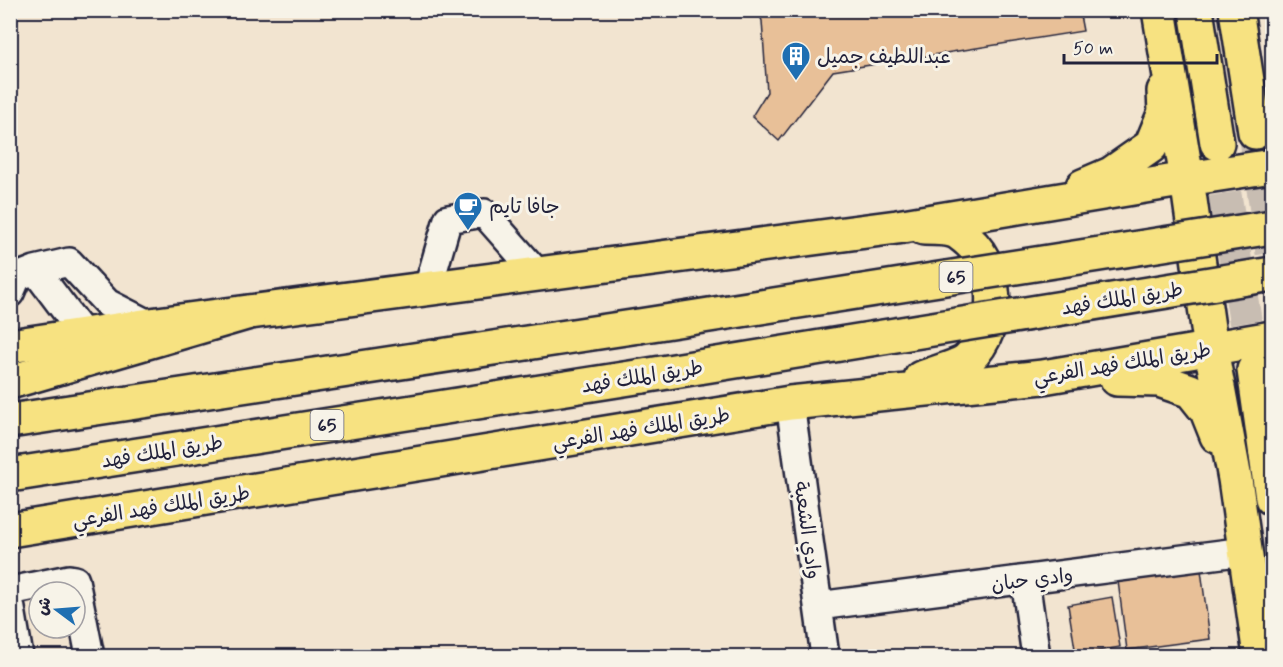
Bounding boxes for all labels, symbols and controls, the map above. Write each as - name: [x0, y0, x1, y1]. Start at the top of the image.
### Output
- scale bar: [1064, 27, 1217, 65]
- text: 50 m: [1073, 37, 1113, 61]
- building icon: عبداللطيف جميل: [780, 40, 812, 82]
- place label: عبداللطيف جميل: [817, 44, 951, 71]
- cafe icon: جافا تايم: [452, 190, 484, 232]
- place label: جافا تايم: [489, 194, 560, 221]
- road number: 65: [940, 262, 972, 292]
- street label: طريق الملك فهد: [1059, 277, 1185, 322]
- street label: طريق الملك فهد الفرعي: [1031, 337, 1214, 395]
- street label: طريق الملك فهد: [579, 355, 705, 400]
- street label: طريق الملك فهد الفرعي: [550, 402, 733, 460]
- road number: 65: [310, 410, 344, 440]
- street label: طريق الملك فهد: [99, 430, 225, 475]
- street label: طريق الملك فهد الفرعي: [70, 480, 253, 538]
- street label: وادي الشعبة: [786, 480, 827, 581]
- street label: وادي حبان: [990, 562, 1075, 599]
- north arrow: [27, 580, 87, 640]
- text: ش: [32, 595, 57, 618]

